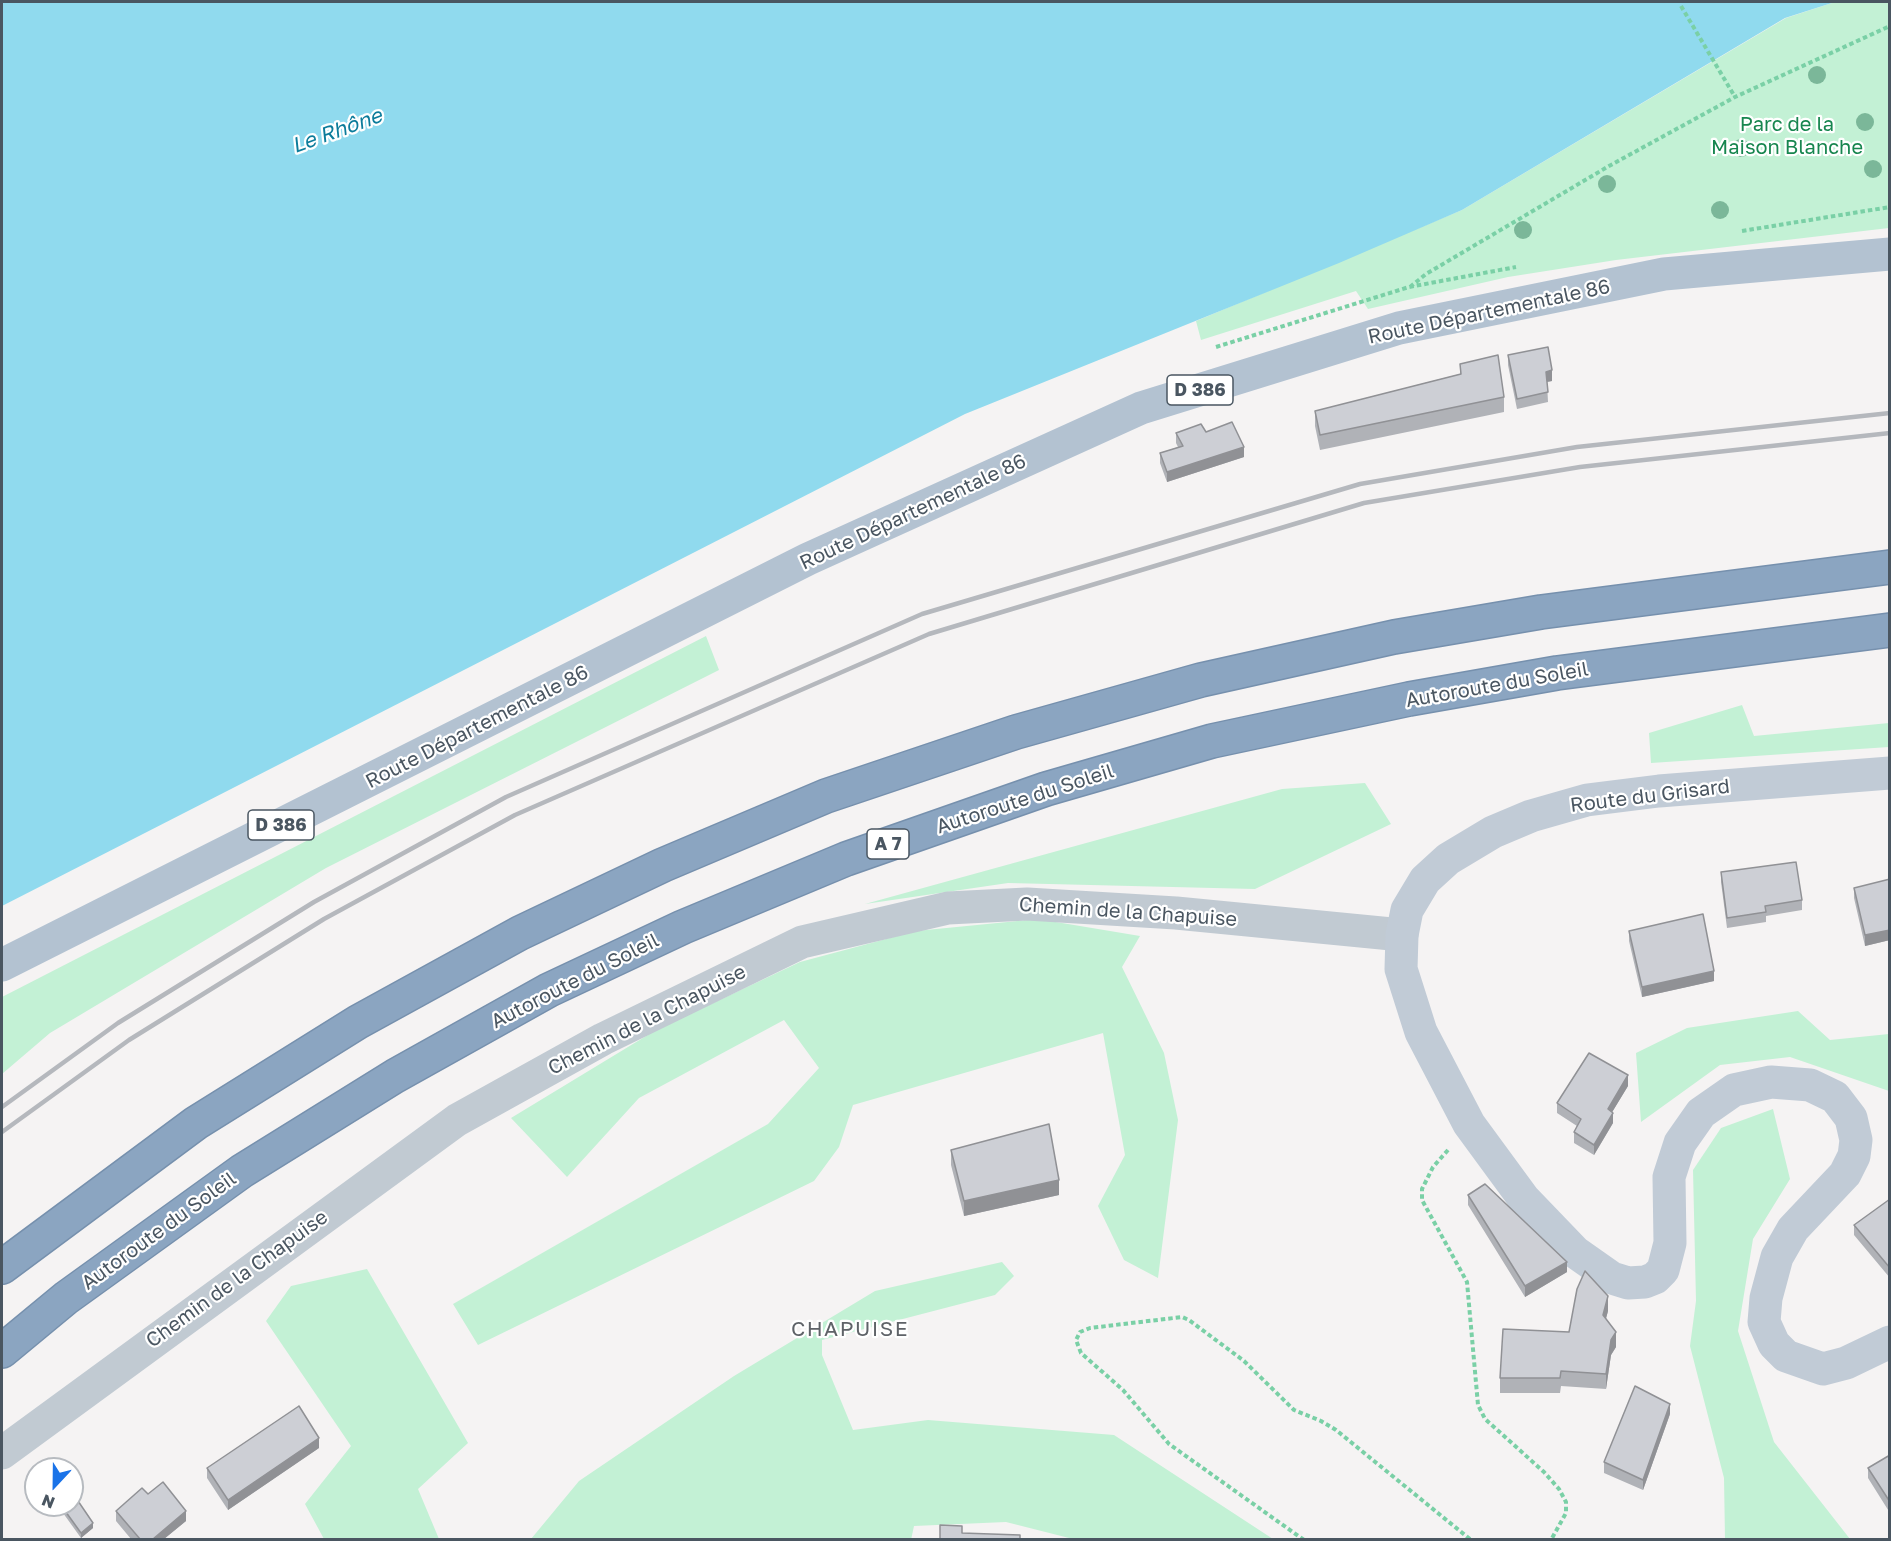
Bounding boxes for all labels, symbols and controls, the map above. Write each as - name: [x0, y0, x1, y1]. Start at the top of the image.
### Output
- water label: Le Rhône: [288, 103, 386, 159]
- park label: Parc de la Maison Blanche: [1711, 113, 1863, 160]
- street label: Route Départementale 86: [1366, 275, 1612, 349]
- road number: D 386: [1167, 375, 1233, 405]
- street label: Route Départementale 86: [796, 449, 1030, 575]
- street label: Autoroute du Soleil: [1404, 657, 1590, 713]
- street label: Route Départementale 86: [362, 660, 592, 794]
- street label: Autoroute du Soleil: [933, 759, 1117, 839]
- street label: Route du Grisard: [1569, 774, 1731, 818]
- road number: D 386: [248, 810, 314, 840]
- road number: A 7: [867, 829, 909, 859]
- street label: Chemin de la Chapuise: [1018, 892, 1238, 932]
- street label: Autoroute du Soleil: [487, 928, 663, 1034]
- street label: Chemin de la Chapuise: [544, 960, 750, 1080]
- street label: Autoroute du Soleil: [77, 1167, 241, 1295]
- street label: Chemin de la Chapuise: [142, 1205, 332, 1353]
- district label: CHAPUISE: [791, 1316, 909, 1342]
- north arrow: [24, 1457, 84, 1517]
- text: N: [39, 1490, 57, 1513]

